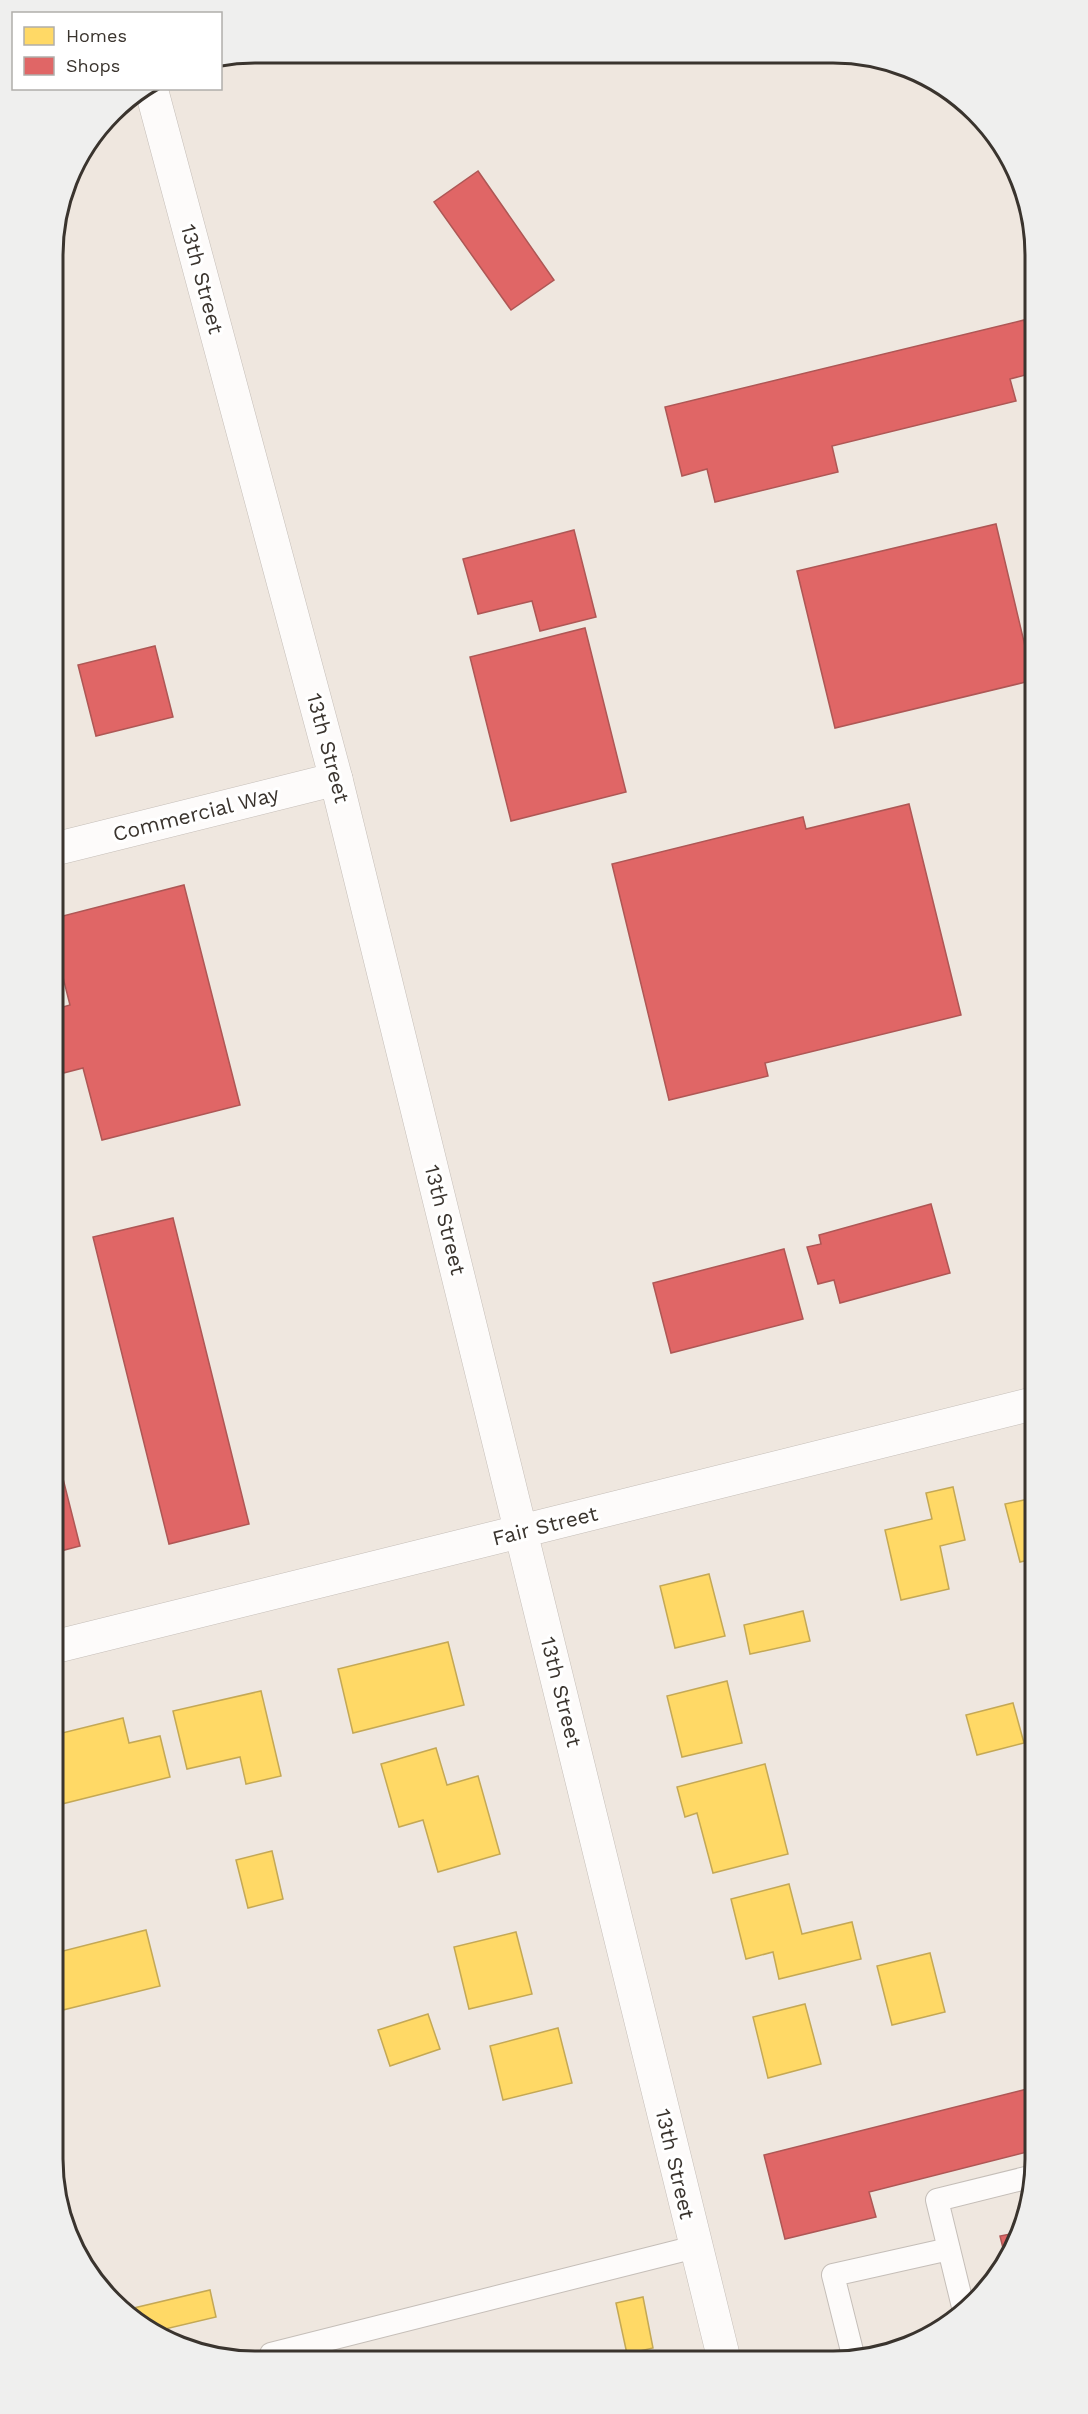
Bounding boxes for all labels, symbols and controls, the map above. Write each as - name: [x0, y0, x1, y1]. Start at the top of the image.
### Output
- legend: [12, 12, 222, 90]
- text: Homes: [66, 25, 127, 46]
- text: Shops: [66, 55, 120, 76]
- street label: 13th Street: [176, 221, 229, 337]
- street label: 13th Street: [302, 690, 355, 806]
- street label: Commercial Way: [110, 781, 282, 846]
- street label: 13th Street: [420, 1162, 471, 1278]
- street label: Fair Street: [490, 1500, 600, 1551]
- street label: 13th Street: [536, 1634, 587, 1750]
- street label: 13th Street: [651, 2106, 700, 2222]

